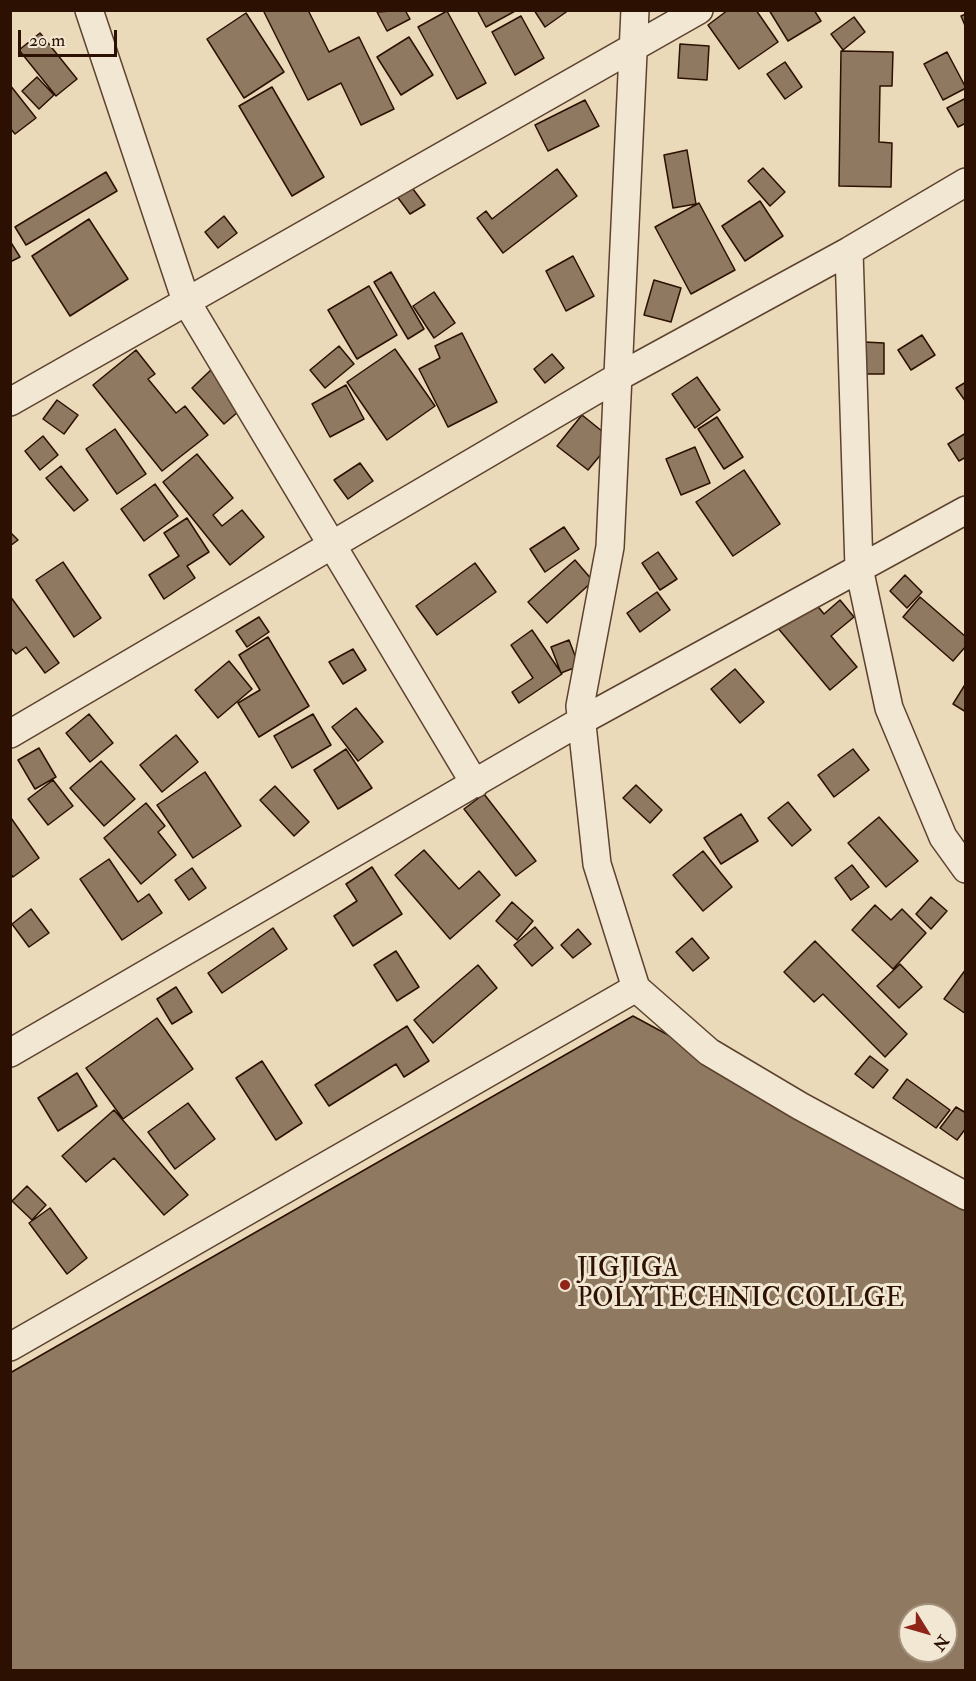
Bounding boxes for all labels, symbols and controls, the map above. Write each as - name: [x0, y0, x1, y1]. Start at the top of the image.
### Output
- scale bar: [21, 18, 120, 56]
- text: 20 m: [29, 29, 65, 52]
- place label: JIGJIGA POLYTECHNIC COLLGE: [577, 1254, 904, 1316]
- marker: JIGJIGA POLYTECHNIC COLLGE: [558, 1278, 572, 1292]
- north arrow: [898, 1603, 958, 1663]
- text: N: [928, 1631, 953, 1654]

